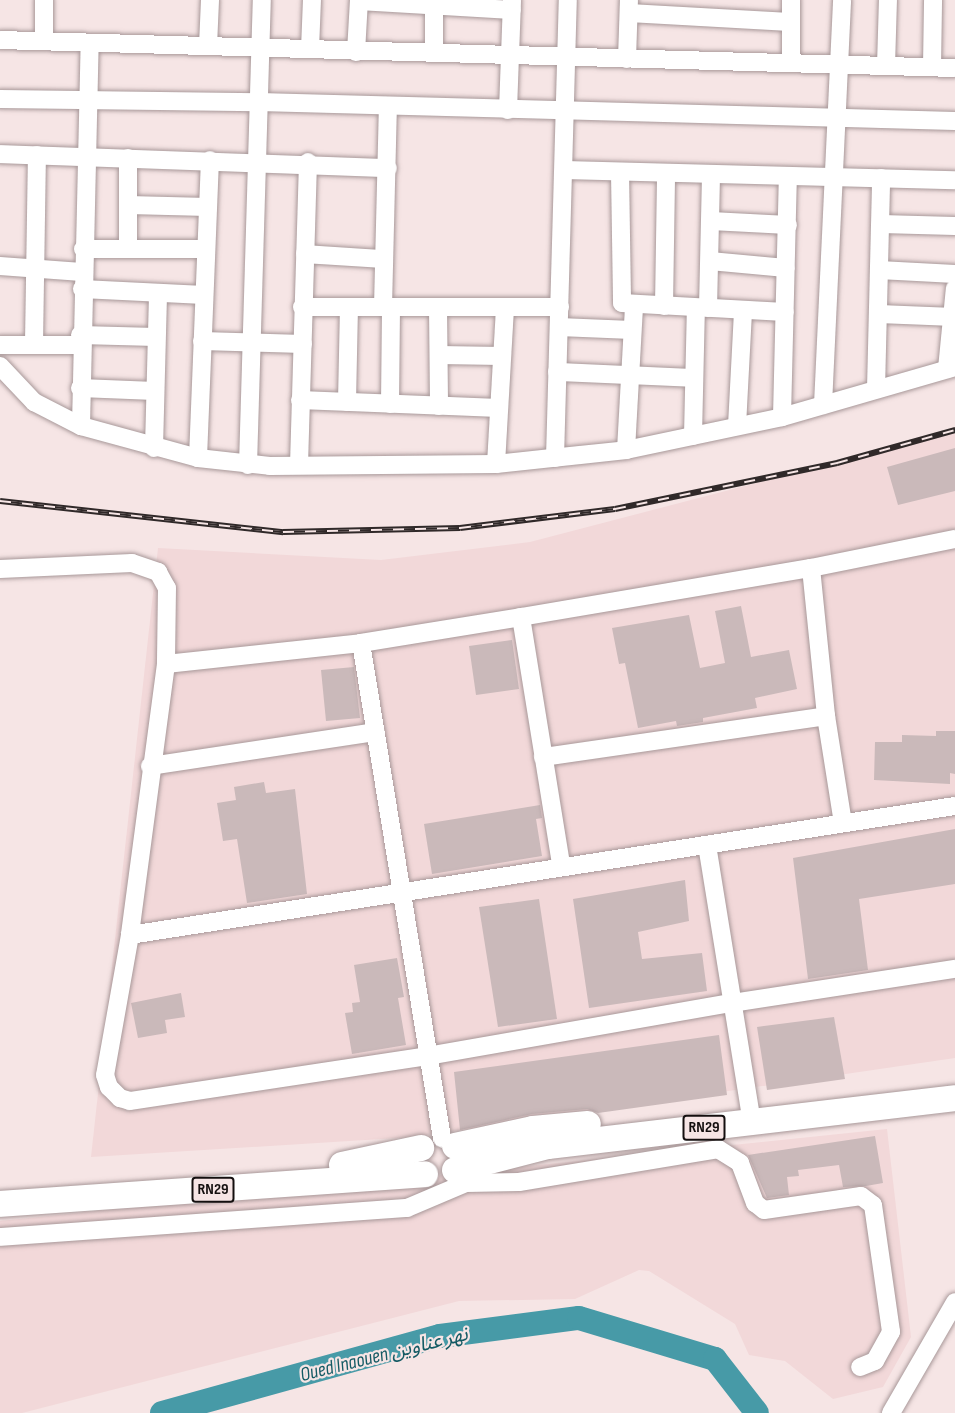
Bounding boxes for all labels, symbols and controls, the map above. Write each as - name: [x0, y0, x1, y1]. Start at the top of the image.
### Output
- road number: RN29: [682, 1115, 726, 1141]
- road number: RN29: [190, 1177, 236, 1203]
- water label: Oued Inaouen نهر عناوين: [298, 1323, 470, 1387]

